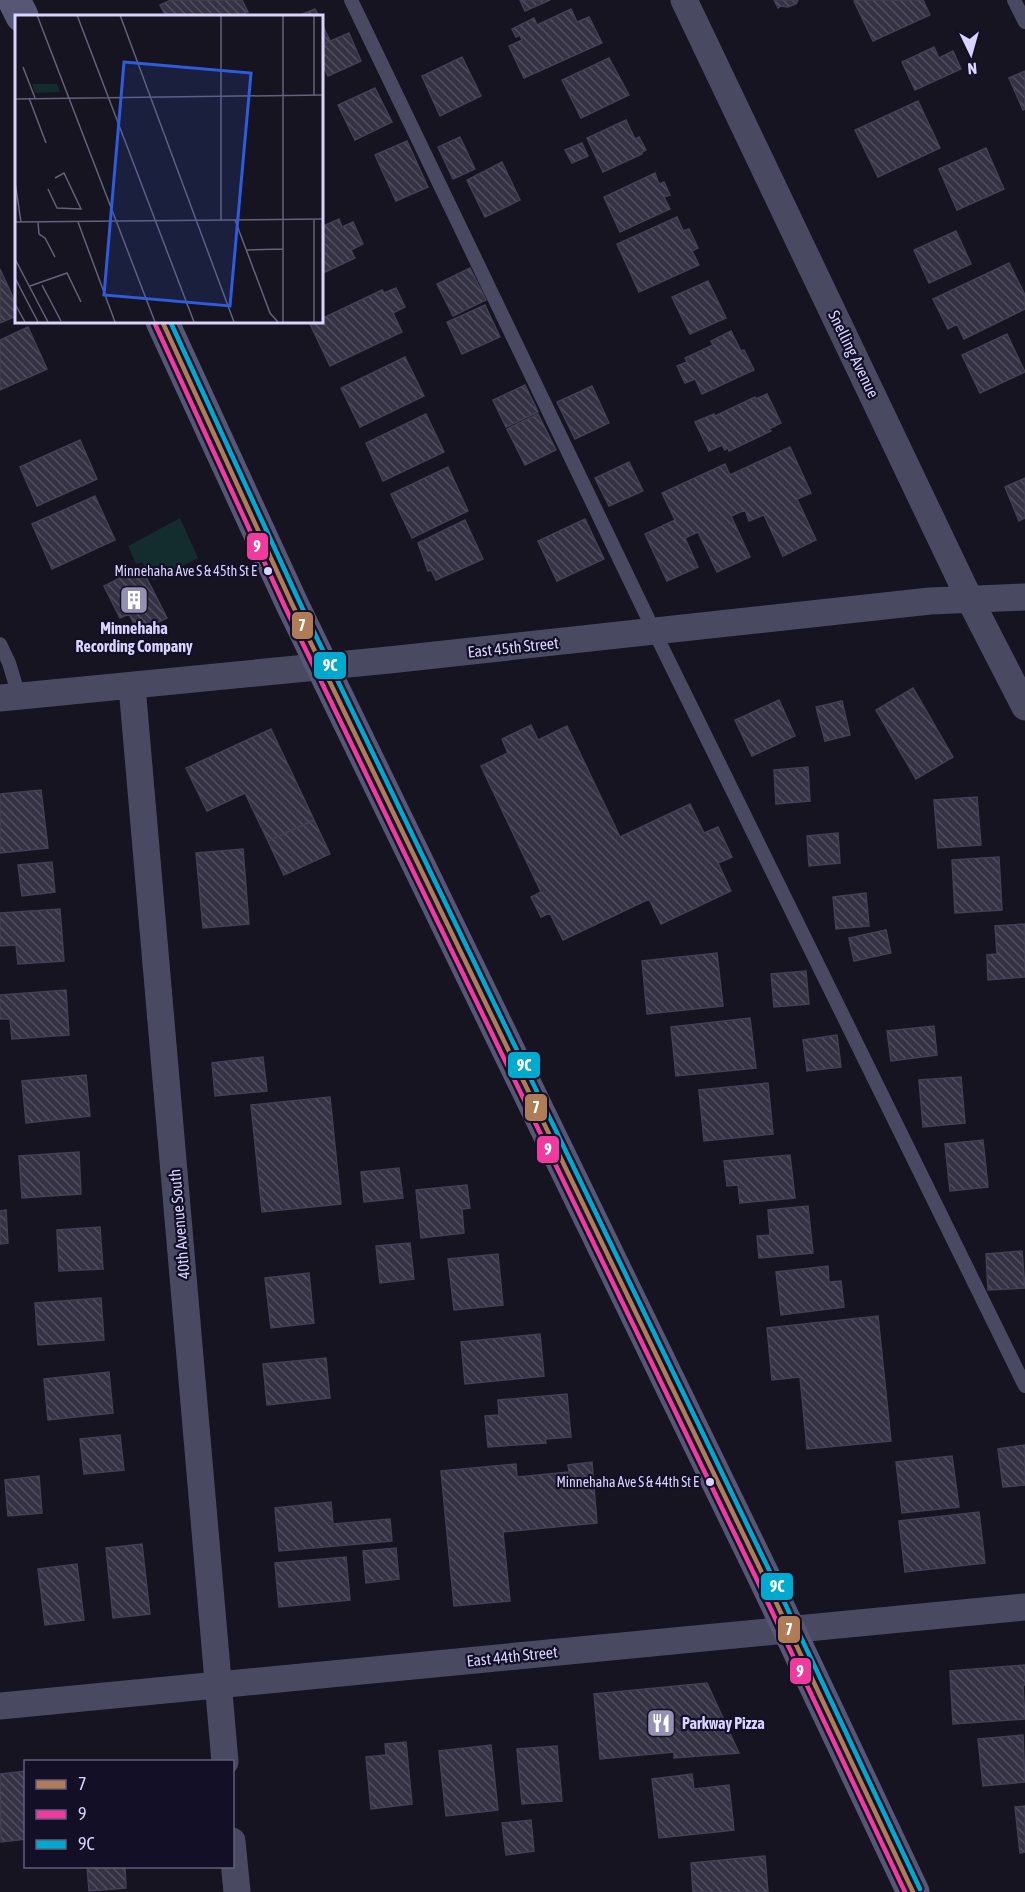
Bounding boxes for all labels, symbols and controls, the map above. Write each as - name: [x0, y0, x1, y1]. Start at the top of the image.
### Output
- inset map: [15, 15, 322, 322]
- north arrow: [941, 24, 1001, 84]
- text: N: [967, 60, 978, 78]
- street label: Snelling Avenue: [824, 307, 883, 401]
- line badge: 9: [246, 532, 269, 561]
- text: 9: [253, 537, 261, 555]
- place label: Minnehaha Ave S & 45th St E: [114, 563, 257, 579]
- marker: Minnehaha Ave S & 45th St E: [262, 565, 274, 577]
- building icon: Minnehaha Recording Company: [118, 584, 150, 616]
- line badge: 7: [291, 611, 314, 640]
- text: 7: [298, 616, 306, 634]
- place label: Minnehaha Recording Company: [75, 619, 193, 655]
- street label: East 45th Street: [467, 633, 560, 661]
- line badge: 9C: [313, 651, 347, 680]
- text: 9C: [323, 656, 338, 674]
- line badge: 9C: [507, 1051, 541, 1079]
- text: 9C: [517, 1056, 532, 1074]
- line badge: 7: [524, 1093, 548, 1122]
- text: 7: [532, 1098, 540, 1116]
- line badge: 9: [536, 1135, 560, 1164]
- text: 9: [544, 1140, 552, 1158]
- street label: 40th Avenue South: [165, 1168, 193, 1280]
- place label: Minnehaha Ave S & 44th St E: [556, 1474, 699, 1490]
- marker: Minnehaha Ave S & 44th St E: [704, 1476, 716, 1488]
- line badge: 9C: [760, 1572, 794, 1601]
- text: 9C: [770, 1577, 785, 1595]
- line badge: 7: [777, 1615, 801, 1644]
- text: 7: [785, 1620, 793, 1638]
- street label: East 44th Street: [466, 1642, 559, 1670]
- line badge: 9: [789, 1657, 812, 1685]
- text: 9: [796, 1662, 804, 1680]
- restaurant icon: Parkway Pizza: [645, 1707, 677, 1739]
- place label: Parkway Pizza: [682, 1714, 765, 1732]
- legend: [24, 1760, 234, 1868]
- text: 7: [78, 1773, 86, 1794]
- text: 9: [78, 1803, 86, 1824]
- text: 9C: [78, 1833, 95, 1854]

